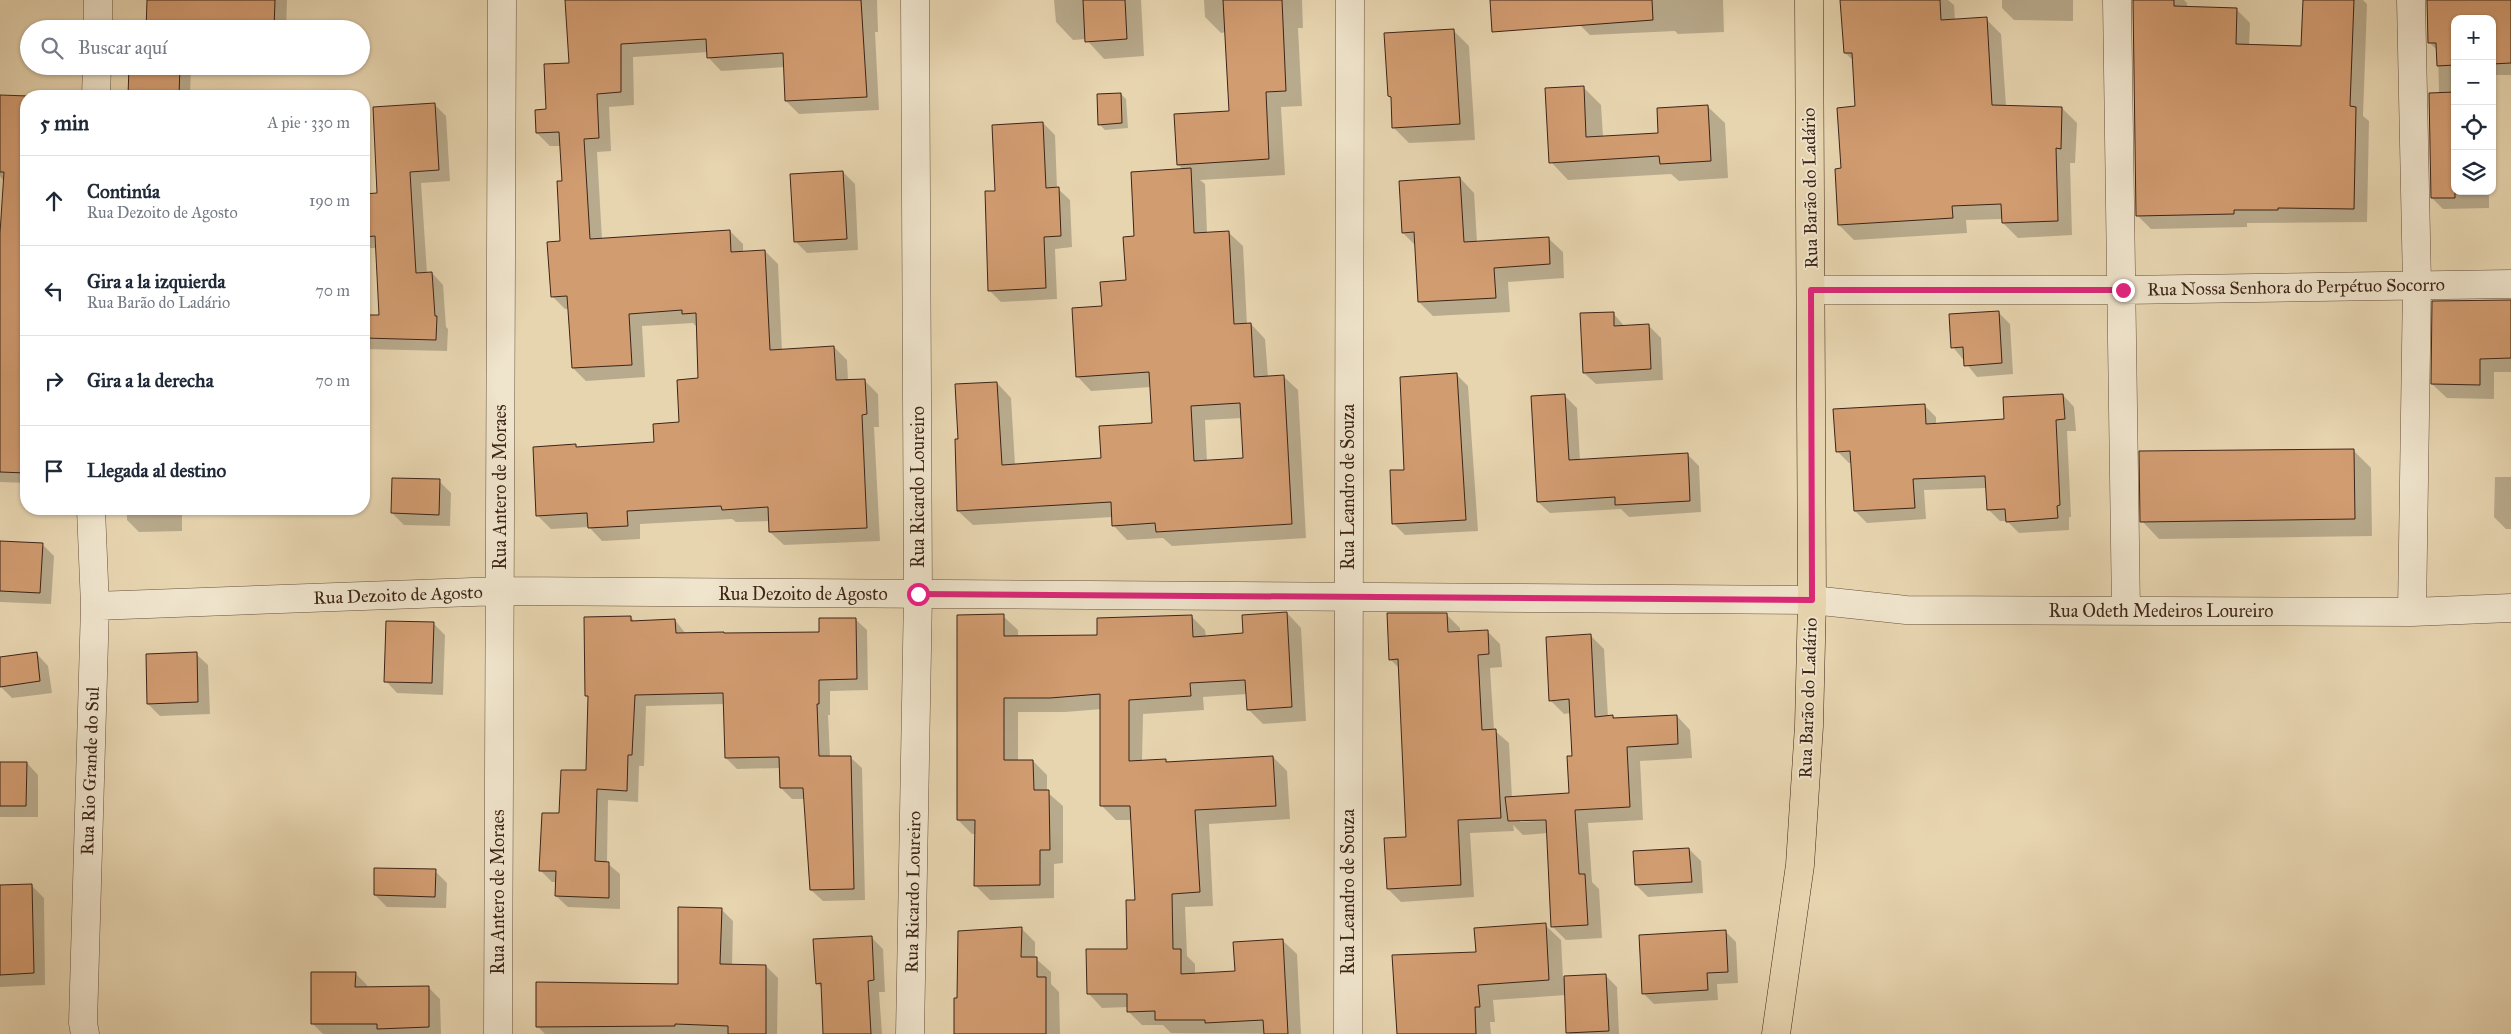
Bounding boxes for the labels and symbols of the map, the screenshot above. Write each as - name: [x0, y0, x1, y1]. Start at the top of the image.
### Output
- street label: Rua Barão do Ladário: [1798, 107, 1822, 269]
- street label: Rua Nossa Senhora do Perpétuo Socorro: [2147, 273, 2445, 301]
- route end: [2112, 279, 2135, 302]
- street label: Rua Antero de Moraes: [489, 404, 511, 570]
- street label: Rua Leandro de Souza: [1337, 404, 1359, 570]
- street label: Rua Ricardo Loureiro: [907, 406, 929, 568]
- street label: Rua Dezoito de Agosto: [313, 581, 483, 610]
- street label: Rua Dezoito de Agosto: [718, 583, 888, 606]
- route start: [907, 583, 930, 606]
- street label: Rua Odeth Medeiros Loureiro: [2049, 600, 2273, 622]
- street label: Rua Barão do Ladário: [1794, 617, 1822, 779]
- street label: Rua Rio Grande do Sul: [76, 686, 104, 856]
- street label: Rua Antero de Moraes: [487, 809, 509, 975]
- street label: Rua Leandro de Souza: [1337, 809, 1359, 975]
- street label: Rua Ricardo Loureiro: [901, 811, 925, 973]

